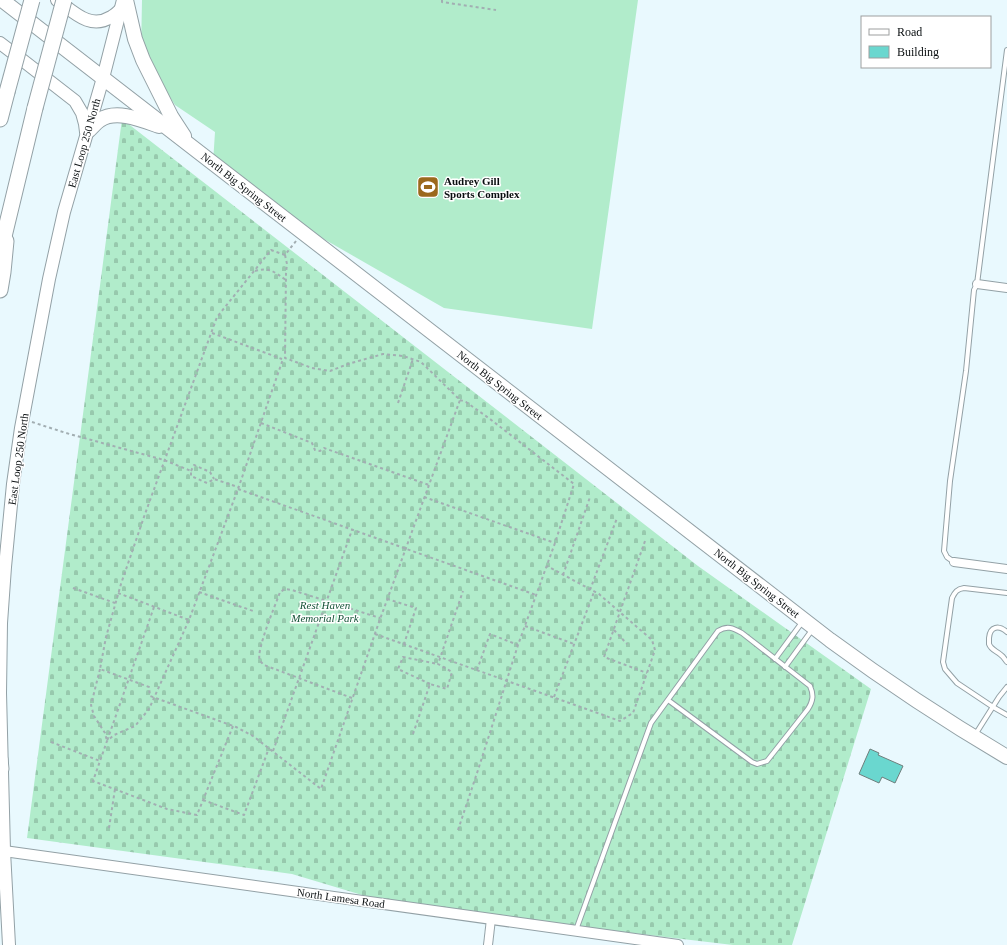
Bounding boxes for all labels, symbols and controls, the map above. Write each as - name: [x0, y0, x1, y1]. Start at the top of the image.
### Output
- legend: [861, 16, 991, 68]
- text: Road: [897, 25, 922, 39]
- text: Building: [897, 45, 939, 59]
- street label: East Loop 250 North: [65, 96, 103, 189]
- street label: North Big Spring Street: [199, 150, 289, 224]
- sports icon: Audrey Gill Sports Complex: [415, 174, 441, 200]
- place label: Audrey Gill Sports Complex: [444, 175, 520, 200]
- street label: North Big Spring Street: [455, 348, 545, 422]
- street label: East Loop 250 North: [6, 412, 30, 506]
- street label: North Big Spring Street: [712, 546, 802, 620]
- park label: Rest Haven Memorial Park: [290, 599, 360, 624]
- street label: North Lamesa Road: [296, 886, 386, 910]

